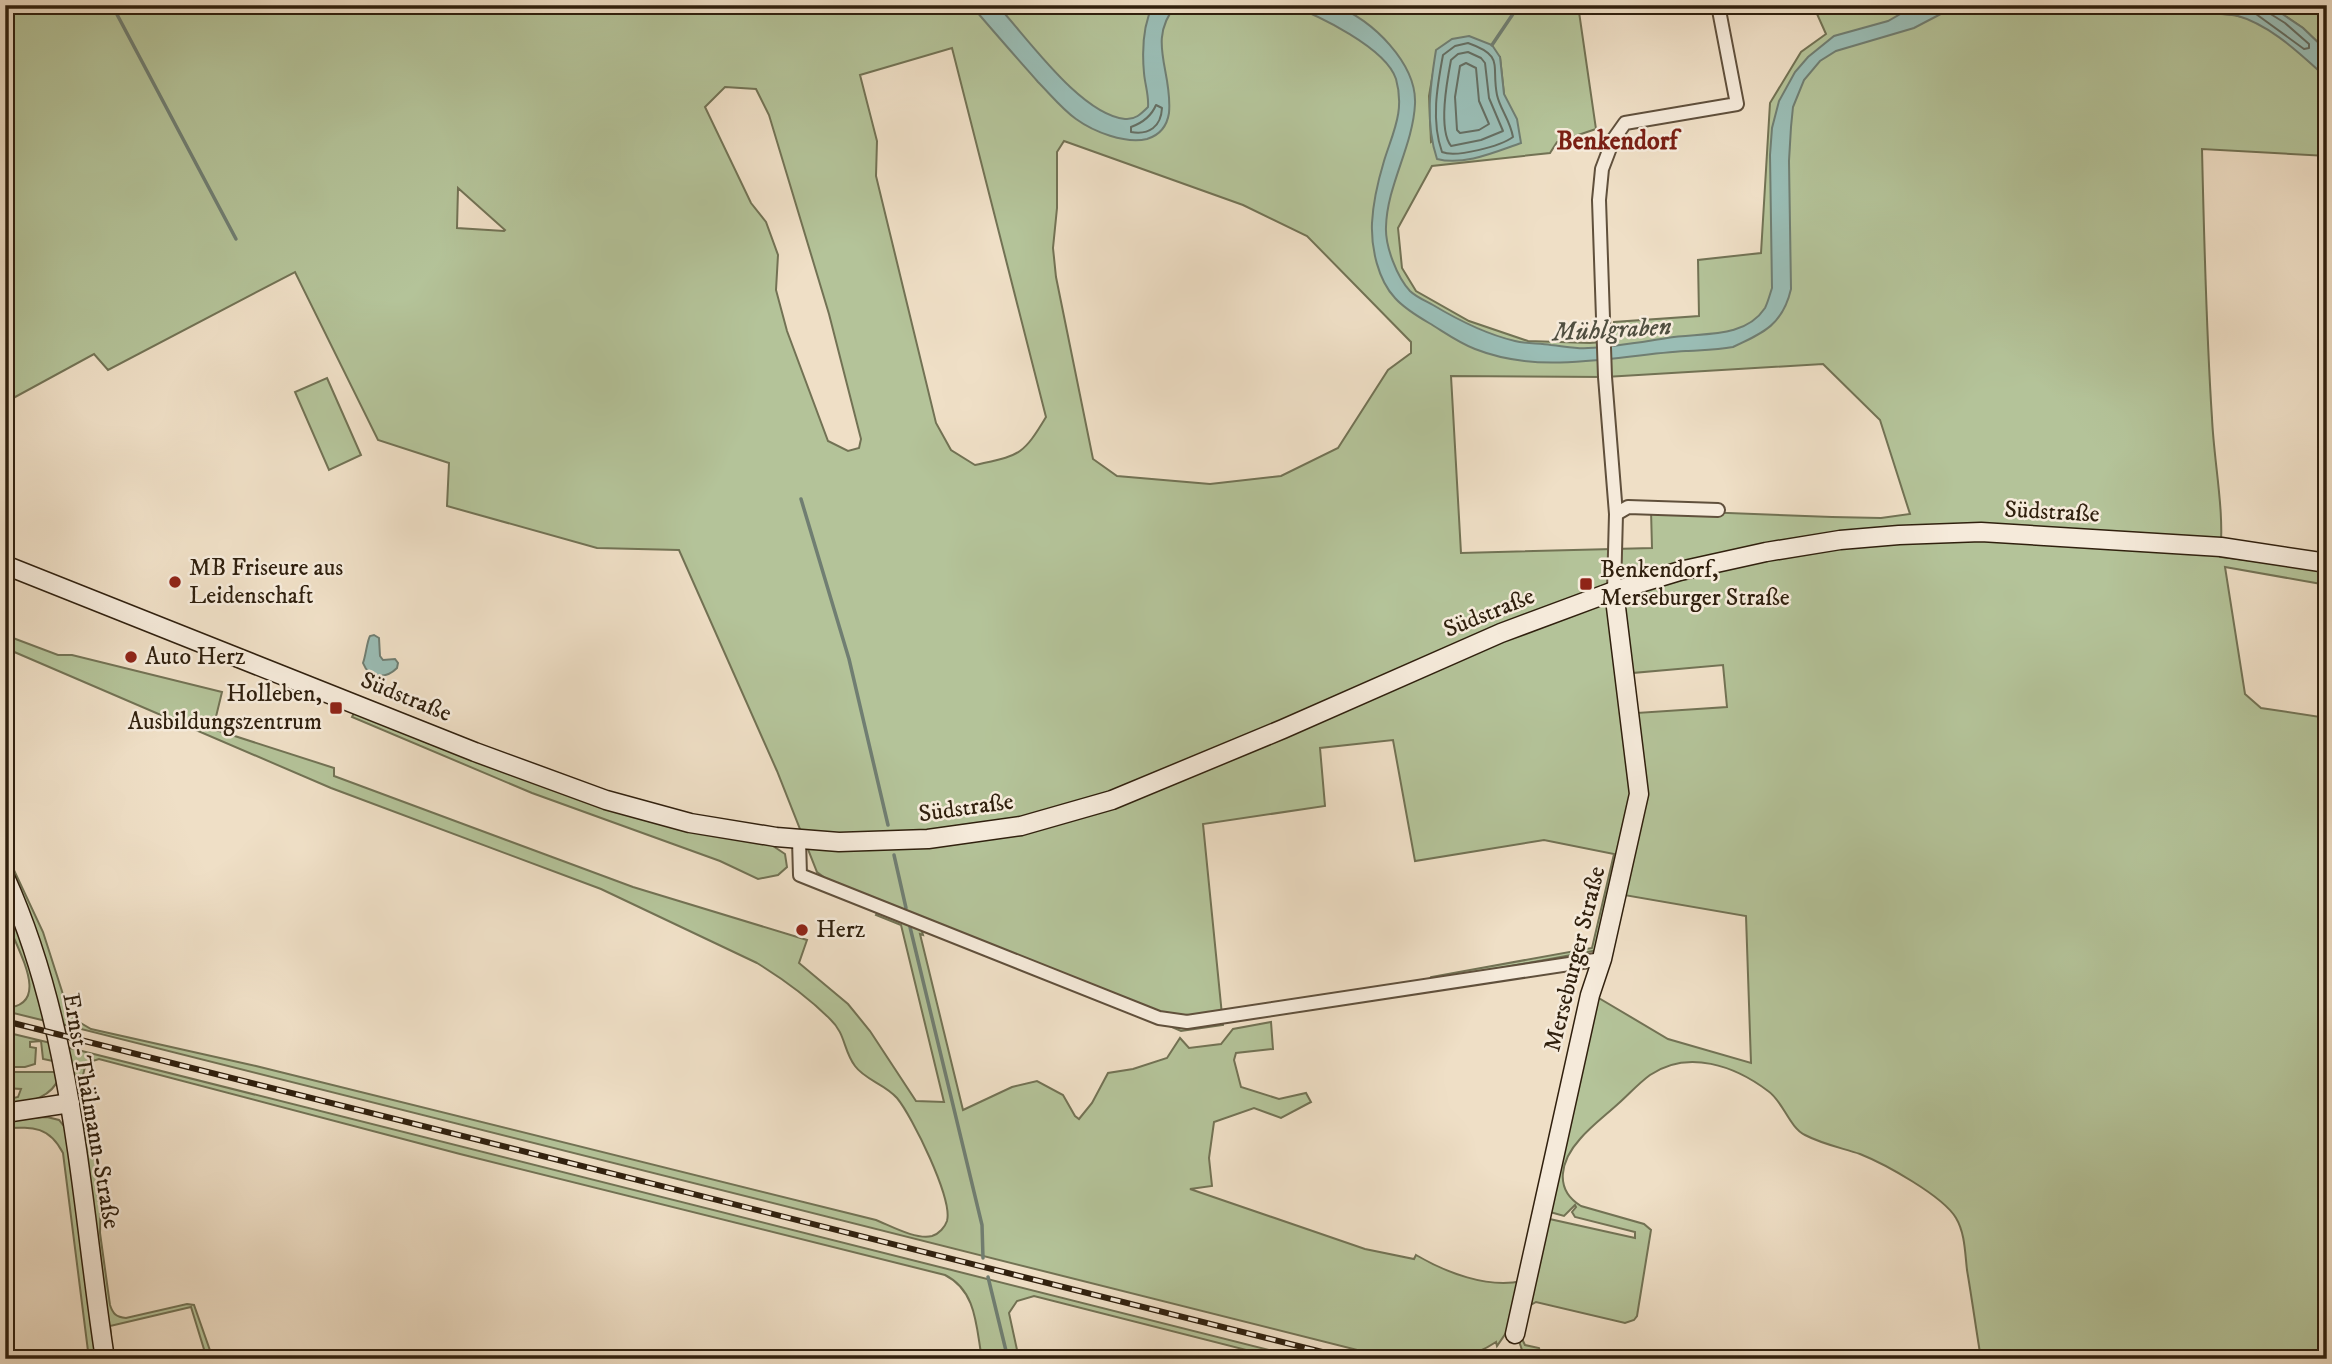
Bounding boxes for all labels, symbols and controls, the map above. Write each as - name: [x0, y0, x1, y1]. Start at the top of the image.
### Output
- district label: Benkendorf: [1556, 125, 1682, 158]
- water label: Mühlgraben: [1550, 310, 1672, 350]
- street label: Südstraße: [2004, 495, 2100, 529]
- place label: MB Friseure aus Leidenschaft: [189, 553, 343, 611]
- place label: Benkendorf, Merseburger Straße: [1600, 555, 1790, 613]
- marker: MB Friseure aus Leidenschaft: [167, 574, 183, 590]
- marker: Benkendorf, Merseburger Straße: [1578, 576, 1594, 592]
- street label: Südstraße: [1439, 581, 1539, 645]
- place label: Auto Herz: [145, 642, 246, 672]
- marker: Auto Herz: [123, 649, 139, 665]
- street label: Südstraße: [356, 665, 456, 729]
- place label: Holleben, Ausbildungszentrum: [128, 679, 322, 737]
- marker: Holleben, Ausbildungszentrum: [328, 700, 344, 716]
- street label: Südstraße: [917, 786, 1015, 829]
- street label: Merseburger Straße: [1537, 863, 1613, 1055]
- place label: Herz: [816, 915, 866, 945]
- marker: Herz: [794, 922, 810, 938]
- street label: Ernst-Thälmann-Straße: [55, 991, 127, 1231]

